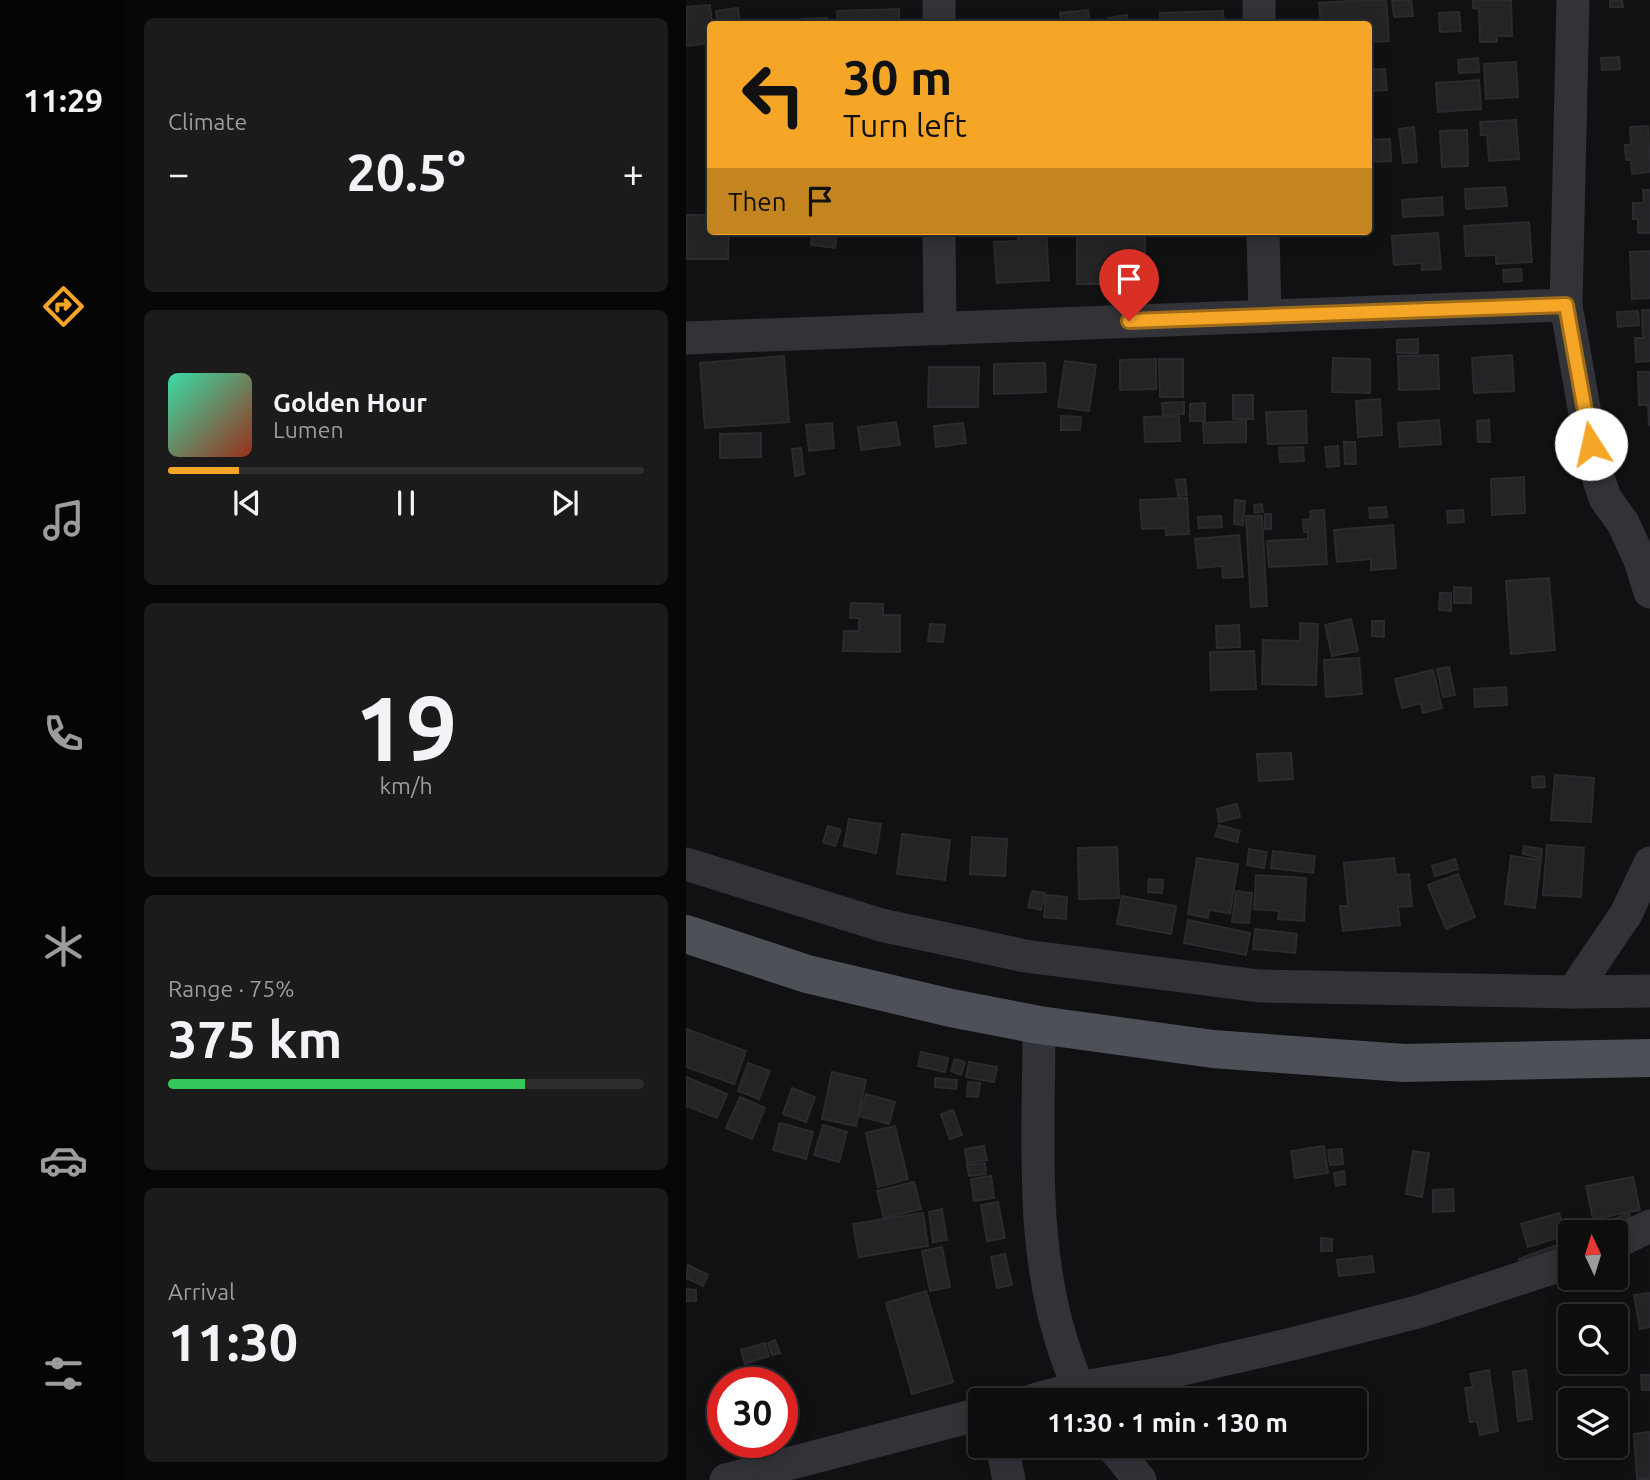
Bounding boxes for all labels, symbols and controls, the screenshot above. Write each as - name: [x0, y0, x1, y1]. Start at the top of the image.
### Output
- icon: left: [728, 49, 819, 140]
- text: 30 m: [843, 49, 952, 104]
- text: 11:29: [23, 82, 103, 118]
- text: Turn left: [843, 107, 967, 143]
- text: Climate: [168, 109, 247, 134]
- text: 20.5°: [346, 143, 466, 201]
- text: −: [168, 152, 189, 194]
- text: +: [623, 152, 644, 194]
- icon: arrive: [801, 182, 839, 220]
- text: Then: [728, 187, 787, 216]
- pin: [1099, 249, 1159, 321]
- icon: arrive: [1110, 260, 1148, 298]
- icon: directions: [39, 282, 88, 331]
- text: Golden Hour: [273, 388, 427, 417]
- position arrow: [1554, 407, 1628, 481]
- text: Lumen: [273, 417, 344, 442]
- icon: previous: [228, 484, 266, 522]
- icon: pause: [387, 484, 425, 522]
- icon: next: [546, 484, 584, 522]
- icon: music: [39, 496, 88, 545]
- text: 19: [355, 676, 457, 778]
- icon: phone: [39, 709, 88, 758]
- text: km/h: [379, 773, 433, 798]
- icon: climate: [39, 922, 88, 971]
- text: Range · 75%: [168, 976, 295, 1001]
- text: 375 km: [168, 1010, 342, 1068]
- icon: car: [39, 1136, 88, 1185]
- north arrow: [1558, 1220, 1628, 1290]
- map controls: [1558, 1220, 1628, 1458]
- text: Arrival: [168, 1279, 235, 1304]
- button: search: [1558, 1304, 1628, 1374]
- text: 11:30: [168, 1313, 298, 1371]
- icon: filters: [39, 1349, 88, 1398]
- speed limit sign: 30: [707, 1367, 798, 1458]
- button: layers: [1558, 1388, 1628, 1458]
- text: 11:30 · 1 min · 130 m: [1047, 1408, 1288, 1437]

